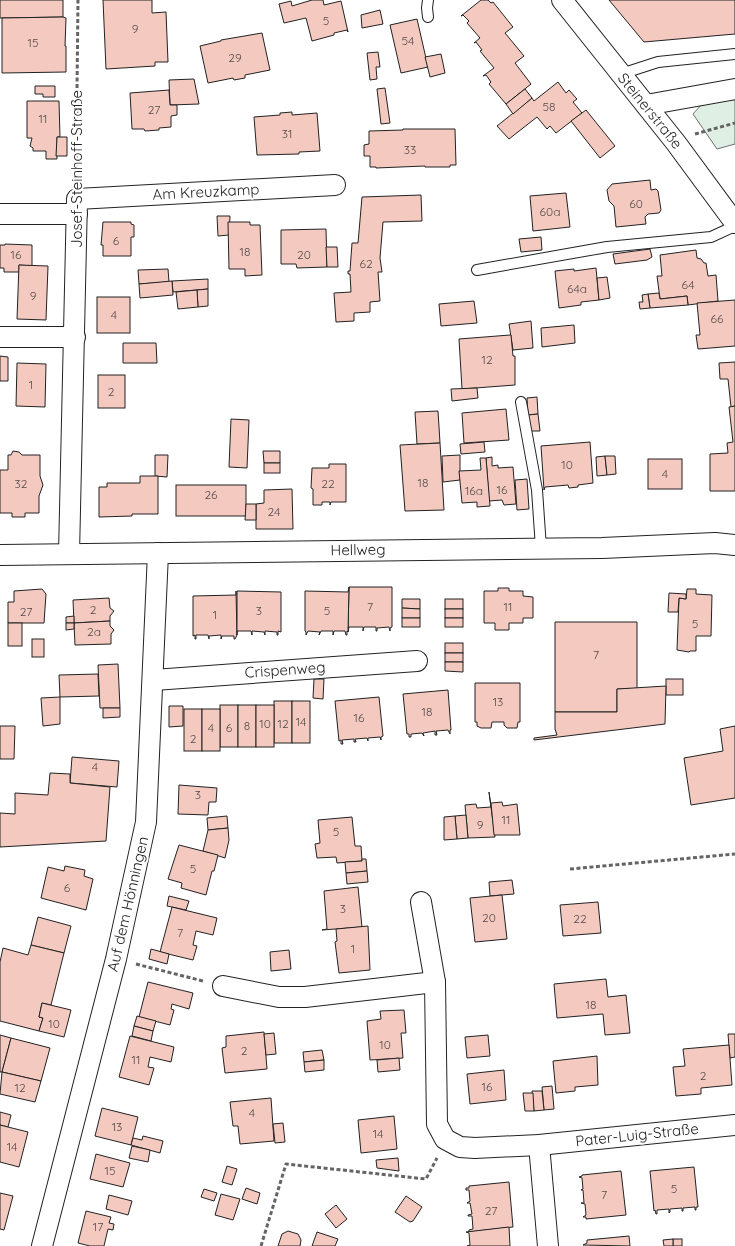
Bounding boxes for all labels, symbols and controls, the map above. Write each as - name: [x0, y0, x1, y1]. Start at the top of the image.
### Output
- house number: 5: [323, 13, 329, 28]
- house number: 9: [132, 21, 139, 36]
- house number: 54: [402, 33, 414, 48]
- house number: 15: [28, 35, 38, 50]
- house number: 29: [228, 50, 242, 65]
- street label: Steinerstraße: [614, 69, 687, 153]
- street label: Josef-Steinhoff-Straße: [67, 90, 86, 248]
- house number: 58: [542, 99, 556, 114]
- house number: 27: [148, 102, 160, 117]
- house number: 11: [39, 111, 47, 126]
- house number: 31: [282, 126, 292, 141]
- house number: 33: [404, 142, 416, 157]
- street label: Am Kreuzkamp: [152, 179, 260, 204]
- house number: 60: [629, 196, 643, 211]
- house number: 60a: [540, 204, 560, 219]
- house number: 6: [113, 233, 120, 248]
- house number: 18: [240, 244, 250, 259]
- house number: 16: [11, 247, 22, 262]
- house number: 20: [297, 247, 311, 262]
- house number: 62: [359, 256, 373, 271]
- house number: 64: [682, 277, 694, 292]
- house number: 64a: [567, 281, 587, 296]
- house number: 9: [30, 288, 37, 303]
- house number: 4: [111, 307, 117, 322]
- house number: 66: [711, 311, 724, 326]
- house number: 12: [481, 352, 493, 367]
- house number: 1: [29, 377, 33, 392]
- house number: 2: [108, 384, 115, 399]
- house number: 10: [561, 457, 573, 472]
- house number: 4: [662, 466, 668, 481]
- house number: 18: [418, 475, 428, 490]
- house number: 32: [15, 476, 28, 491]
- house number: 22: [321, 476, 335, 491]
- house number: 16: [497, 482, 508, 497]
- house number: 16a: [465, 483, 483, 498]
- house number: 26: [204, 487, 218, 502]
- house number: 24: [268, 504, 280, 519]
- street label: Hellweg: [330, 540, 386, 559]
- house number: 7: [367, 599, 373, 614]
- house number: 11: [504, 599, 512, 614]
- house number: 2: [90, 602, 97, 617]
- house number: 3: [256, 603, 262, 618]
- house number: 5: [324, 603, 330, 618]
- house number: 27: [20, 604, 32, 619]
- house number: 1: [213, 607, 217, 622]
- house number: 5: [692, 616, 698, 631]
- house number: 2a: [87, 624, 101, 639]
- house number: 7: [593, 647, 599, 662]
- street label: Crispenweg: [244, 657, 326, 682]
- house number: 13: [493, 694, 503, 709]
- house number: 18: [422, 704, 432, 719]
- house number: 16: [354, 710, 365, 725]
- house number: 14: [296, 714, 306, 729]
- house number: 10: [259, 716, 271, 731]
- house number: 12: [277, 716, 289, 731]
- house number: 8: [244, 718, 250, 733]
- house number: 4: [208, 720, 214, 735]
- house number: 6: [226, 720, 233, 735]
- house number: 2: [190, 731, 197, 746]
- house number: 4: [92, 759, 98, 774]
- house number: 3: [195, 787, 201, 802]
- house number: 11: [502, 812, 510, 827]
- house number: 9: [477, 817, 484, 832]
- house number: 5: [333, 824, 339, 839]
- street label: Auf dem Hönningen: [103, 834, 152, 973]
- house number: 5: [190, 861, 196, 876]
- house number: 6: [64, 880, 71, 895]
- house number: 3: [340, 901, 346, 916]
- house number: 20: [482, 910, 496, 925]
- house number: 22: [573, 911, 587, 926]
- house number: 7: [177, 925, 183, 940]
- house number: 1: [351, 941, 355, 956]
- house number: 18: [586, 997, 596, 1012]
- house number: 10: [48, 1016, 60, 1031]
- house number: 10: [379, 1037, 391, 1052]
- house number: 2: [241, 1043, 248, 1058]
- house number: 11: [132, 1052, 140, 1067]
- house number: 2: [700, 1068, 707, 1083]
- house number: 16: [482, 1079, 493, 1094]
- house number: 12: [14, 1080, 26, 1095]
- house number: 4: [249, 1105, 255, 1120]
- house number: 13: [112, 1119, 122, 1134]
- street label: Pater-Luig-Straße: [574, 1119, 699, 1150]
- house number: 14: [373, 1126, 383, 1141]
- house number: 14: [7, 1139, 17, 1154]
- house number: 15: [105, 1163, 115, 1178]
- house number: 5: [671, 1181, 677, 1196]
- house number: 7: [601, 1187, 607, 1202]
- house number: 27: [485, 1203, 497, 1218]
- house number: 17: [93, 1219, 103, 1234]

